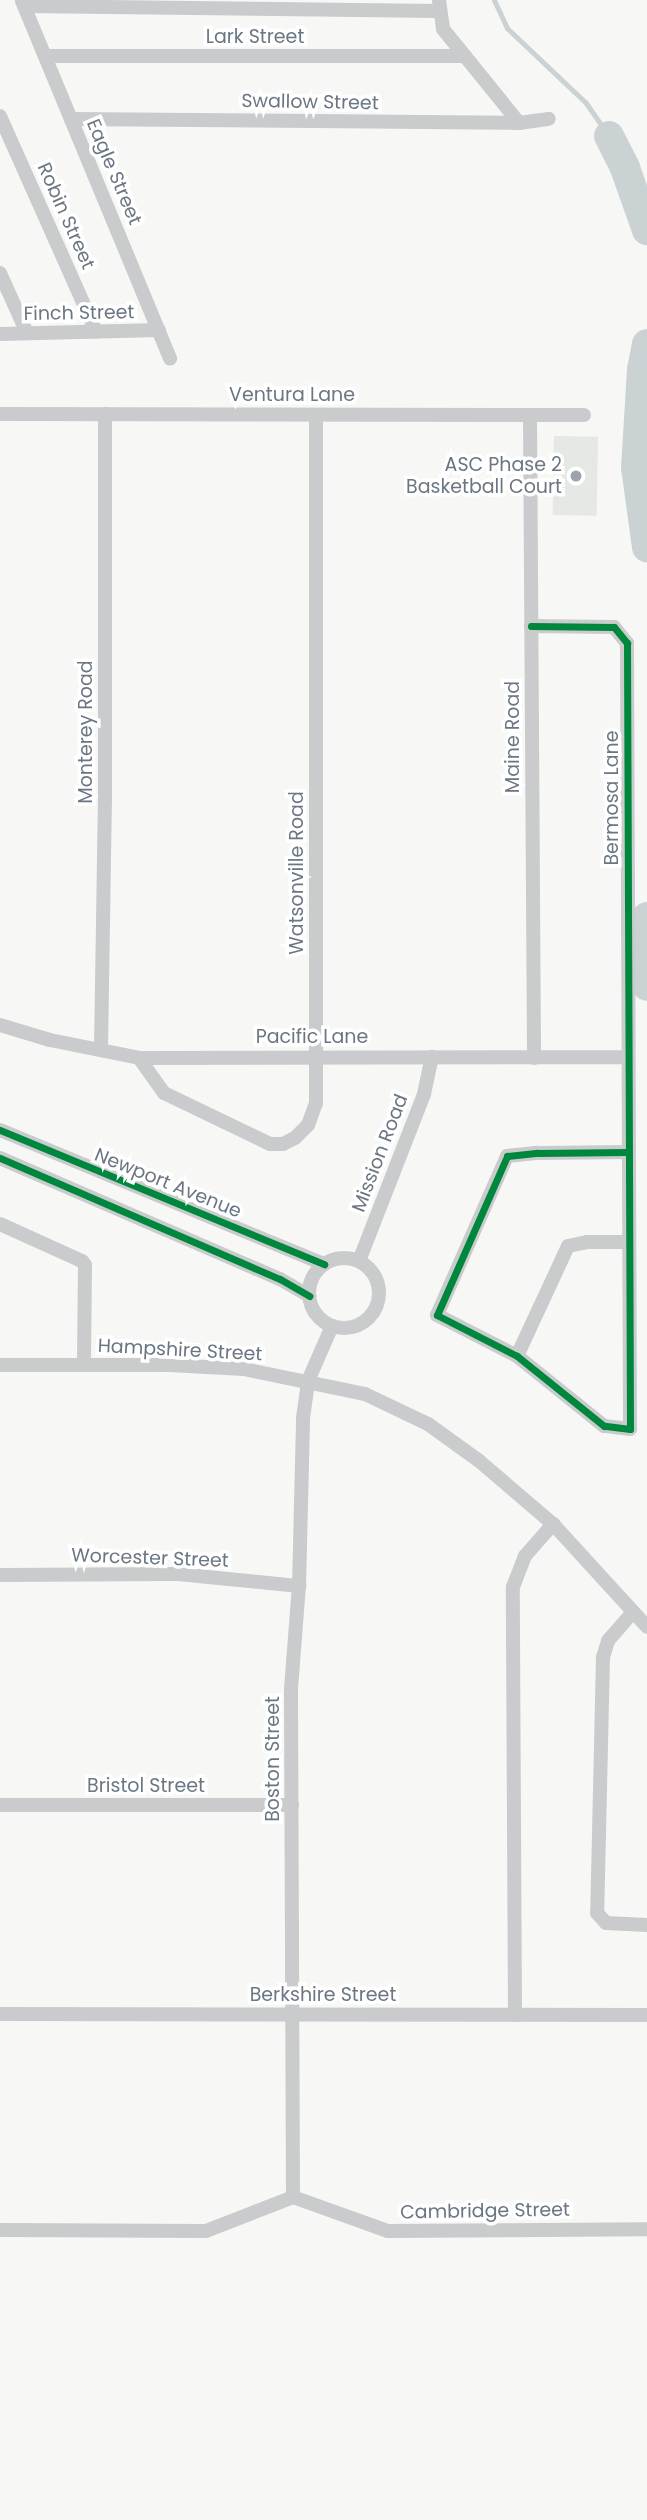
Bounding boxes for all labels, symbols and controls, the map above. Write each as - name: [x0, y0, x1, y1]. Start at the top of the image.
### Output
- street label: Lark Street: [206, 26, 304, 48]
- street label: Swallow Street: [241, 89, 379, 115]
- street label: Eagle Street: [82, 116, 146, 228]
- street label: Robin Street: [32, 159, 100, 273]
- street label: Finch Street: [23, 301, 135, 325]
- street label: Ventura Lane: [229, 384, 355, 406]
- place label: ASC Phase 2 Basketball Court: [406, 454, 562, 498]
- marker: ASC Phase 2 Basketball Court: [568, 468, 584, 484]
- street label: Monterey Road: [75, 660, 97, 804]
- street label: Maine Road: [502, 681, 524, 793]
- street label: Bermosa Lane: [601, 730, 623, 866]
- street label: Watsonville Road: [286, 791, 308, 955]
- street label: Pacific Lane: [256, 1026, 368, 1048]
- street label: Mission Road: [347, 1091, 413, 1215]
- street label: Newport Avenue: [91, 1143, 245, 1223]
- street label: Hampshire Street: [97, 1334, 263, 1366]
- street label: Worcester Street: [71, 1544, 229, 1572]
- street label: Boston Street: [262, 1696, 284, 1822]
- street label: Bristol Street: [87, 1775, 205, 1797]
- street label: Berkshire Street: [250, 1984, 396, 2006]
- street label: Cambridge Street: [400, 2198, 570, 2224]

